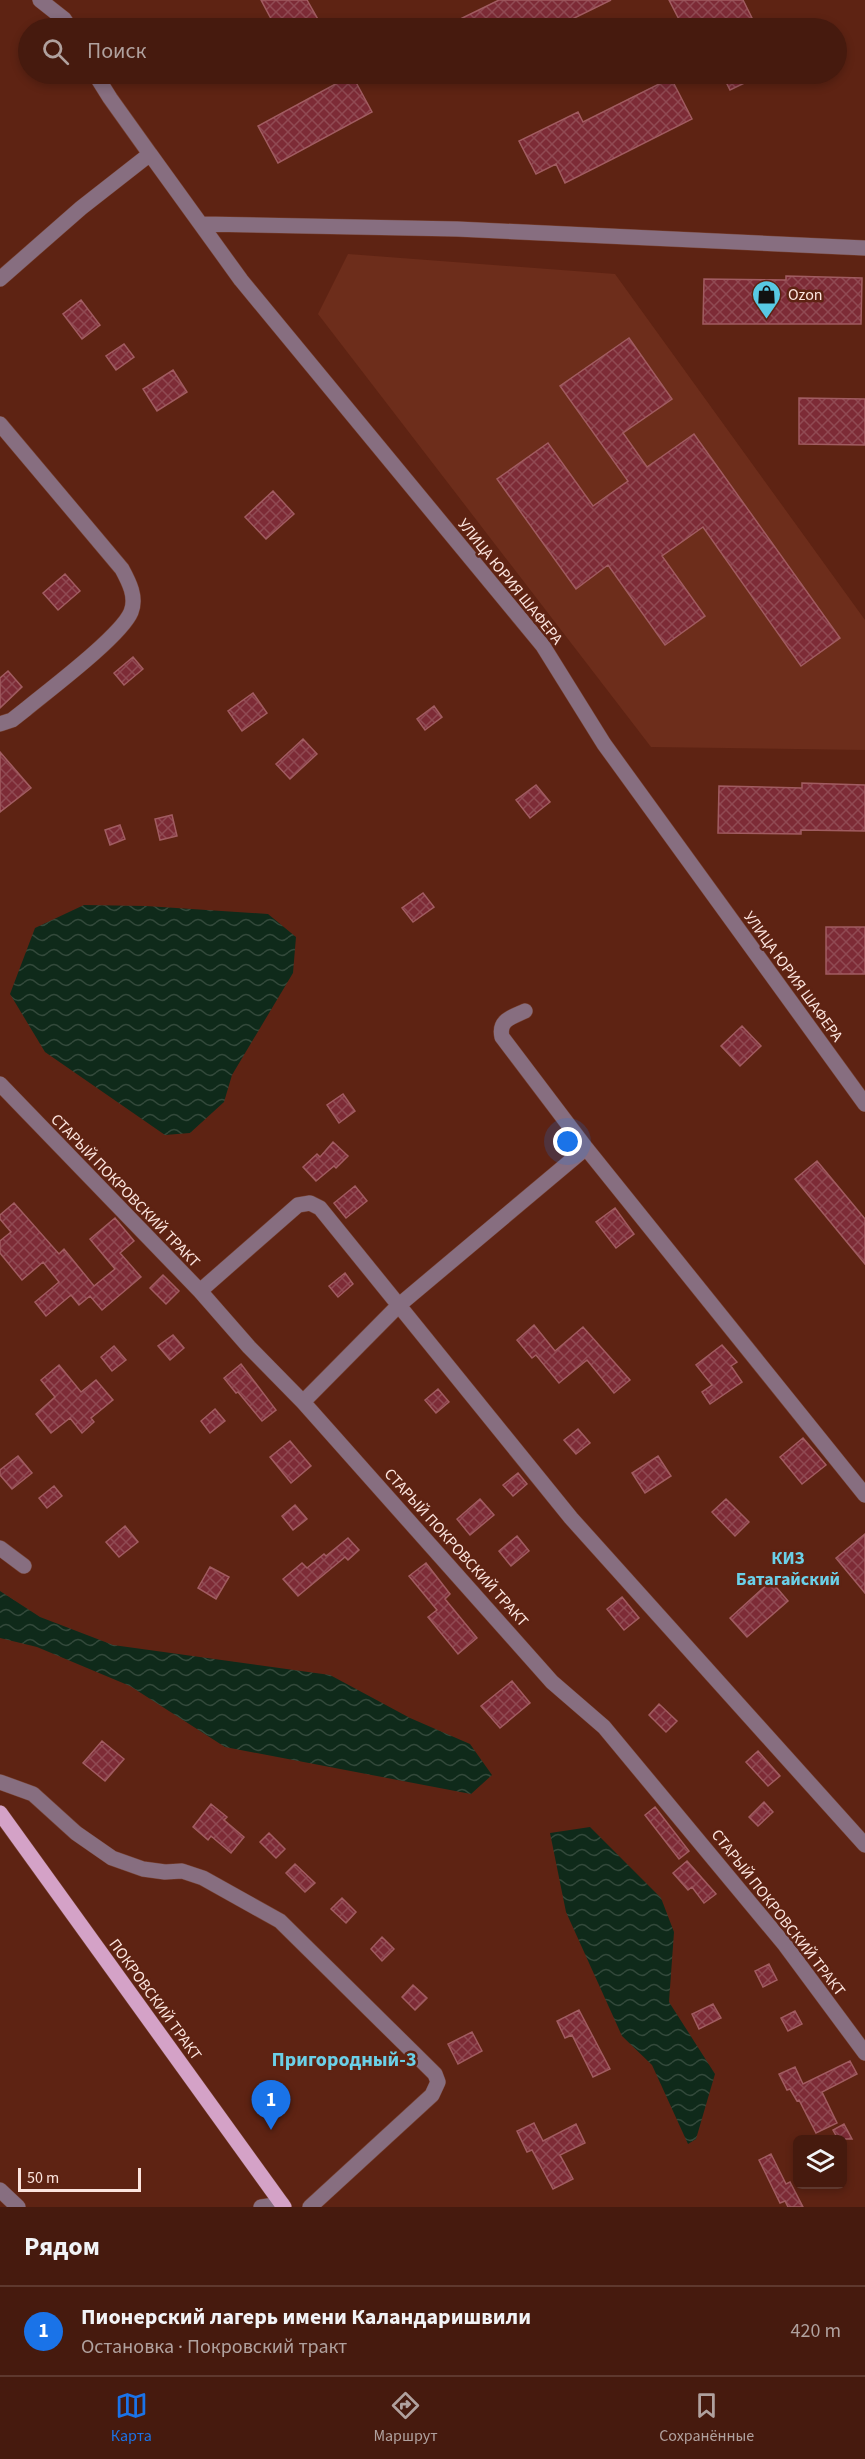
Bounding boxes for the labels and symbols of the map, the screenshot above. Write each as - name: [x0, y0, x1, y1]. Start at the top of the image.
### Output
- shop icon: Ozon: [751, 278, 783, 320]
- place label: Ozon: [788, 284, 823, 306]
- street label: УЛИЦА ЮРИЯ ШАФЕРА: [452, 514, 568, 650]
- street label: УЛИЦА ЮРИЯ ШАФЕРА: [738, 907, 848, 1047]
- street label: СТАРЫЙ ПОКРОВСКИЙ ТРАКТ: [46, 1109, 205, 1273]
- your location: [553, 1127, 582, 1156]
- street label: СТАРЫЙ ПОКРОВСКИЙ ТРАКТ: [379, 1464, 534, 1632]
- district label: КИЗ Батагайский: [736, 1546, 840, 1592]
- street label: СТАРЫЙ ПОКРОВСКИЙ ТРАКТ: [706, 1825, 851, 2001]
- street label: ПОКРОВСКИЙ ТРАКТ: [104, 1934, 207, 2065]
- district label: Пригородный-3: [272, 2046, 416, 2074]
- pin: 1: [252, 2080, 290, 2130]
- scale bar: [18, 2165, 141, 2192]

